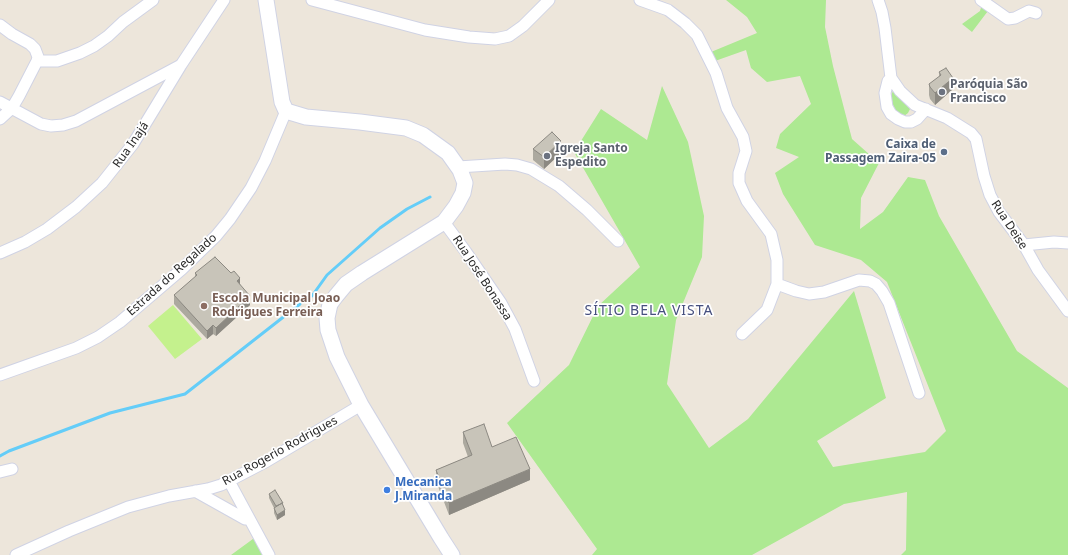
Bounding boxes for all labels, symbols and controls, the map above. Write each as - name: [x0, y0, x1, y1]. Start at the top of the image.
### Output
- place label: Paróquia São Francisco: [950, 78, 1028, 106]
- marker: Paróquia São Francisco: [937, 87, 947, 97]
- street label: Rua Inajá: [110, 119, 152, 171]
- place label: Caixa de Passagem Zaira-05: [825, 138, 936, 166]
- place label: Igreja Santo Espedito: [555, 142, 628, 170]
- marker: Caixa de Passagem Zaira-05: [939, 147, 949, 157]
- marker: Igreja Santo Espedito: [542, 151, 552, 161]
- street label: Rua Deise: [988, 198, 1030, 252]
- street label: Estrada do Regalado: [124, 231, 220, 319]
- street label: Rua José Bonassa: [449, 233, 515, 323]
- place label: Escola Municipal Joao Rodrigues Ferreira: [212, 292, 340, 320]
- marker: Escola Municipal Joao Rodrigues Ferreira: [199, 301, 209, 311]
- district label: SÍTIO BELA VISTA: [585, 303, 713, 319]
- street label: Rua Rogerio Rodrigues: [220, 413, 340, 489]
- place label: Mecanica J.Miranda: [395, 476, 452, 504]
- marker: Mecanica J.Miranda: [382, 485, 392, 495]

